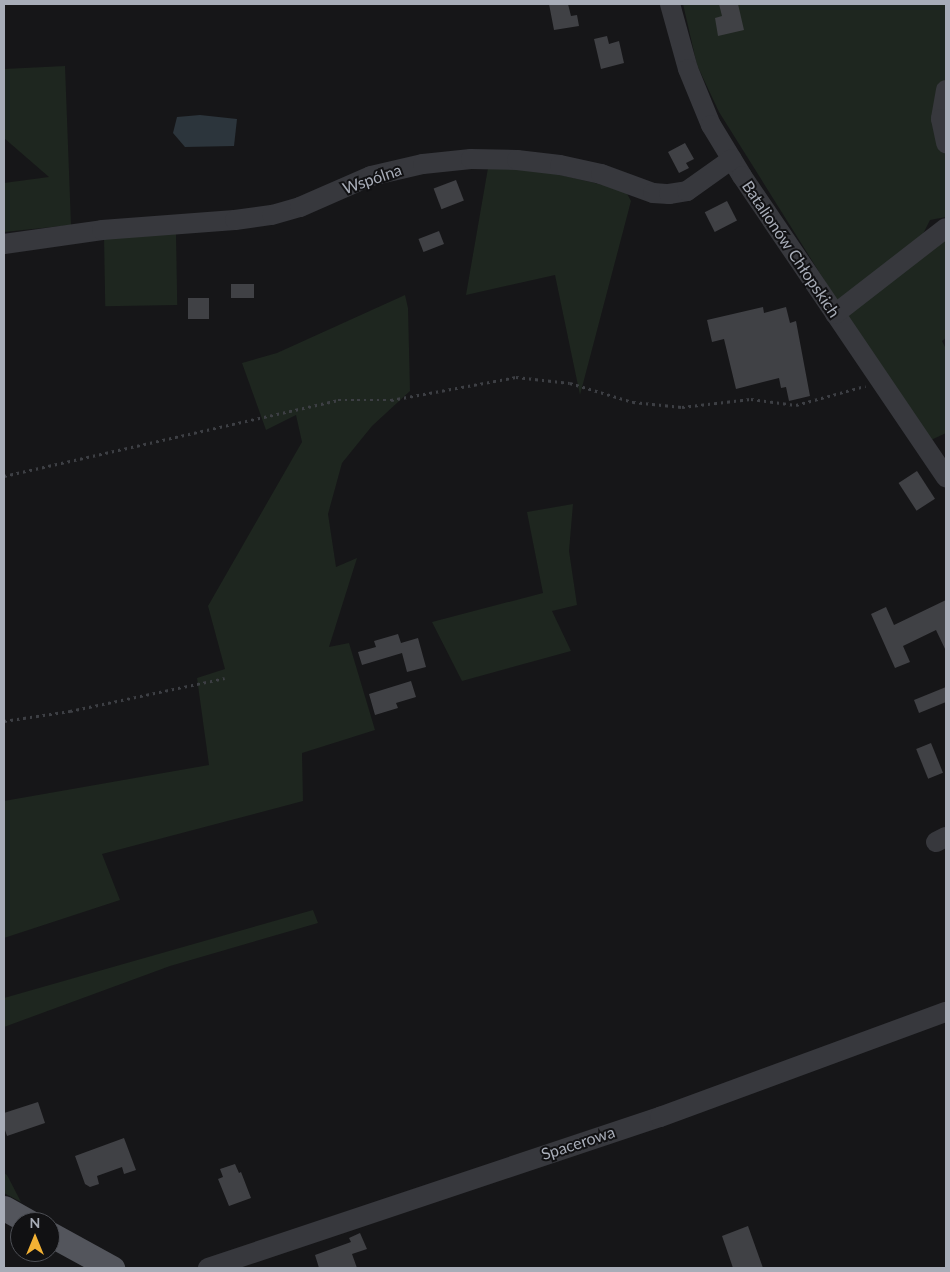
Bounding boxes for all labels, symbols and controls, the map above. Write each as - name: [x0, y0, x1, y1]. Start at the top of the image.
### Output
- street label: Wspólna: [340, 160, 404, 198]
- street label: Batalionów Chłopskich: [738, 177, 844, 321]
- street label: Spacerowa: [539, 1122, 617, 1164]
- north arrow: [10, 1212, 60, 1262]
- text: N: [30, 1214, 40, 1231]

